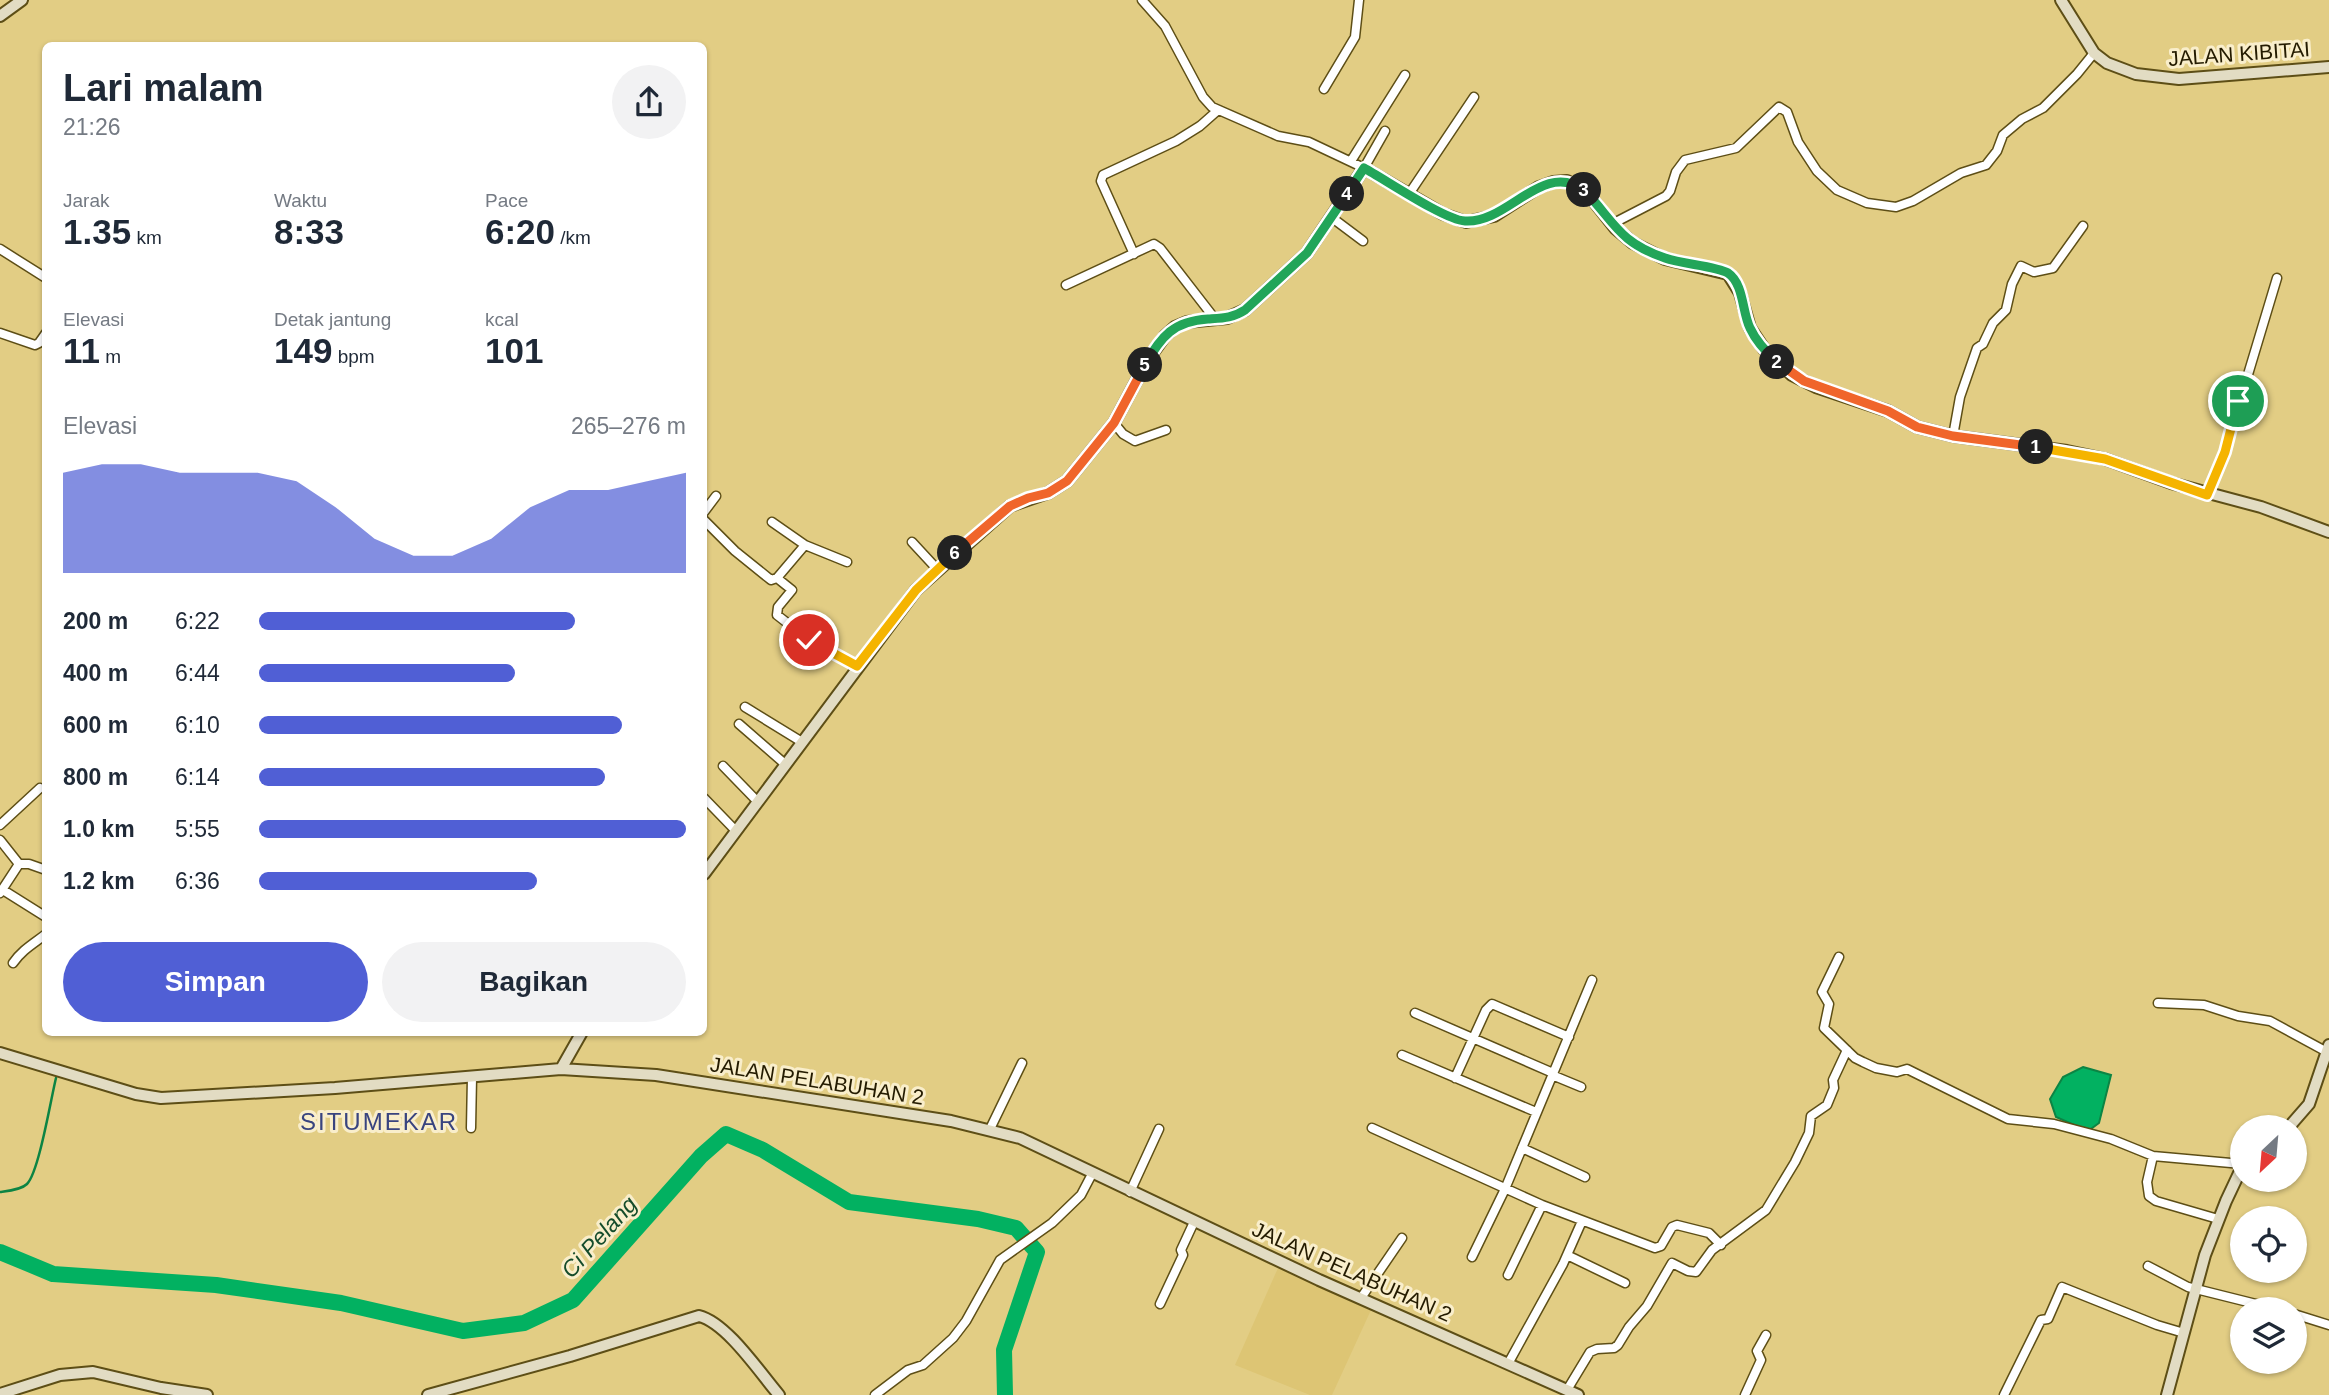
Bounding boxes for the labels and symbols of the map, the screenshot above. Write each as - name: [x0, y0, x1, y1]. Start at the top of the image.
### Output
- street label: JALAN KIBITAI: [2167, 37, 2311, 70]
- pin: 3: [1566, 172, 1602, 208]
- pin: 4: [1330, 176, 1364, 212]
- pin: 2: [1760, 344, 1795, 380]
- pin: 5: [1128, 348, 1162, 382]
- pin: [2208, 371, 2268, 431]
- pin: 1: [2018, 430, 2054, 464]
- pin: 6: [937, 536, 972, 570]
- pin: [779, 610, 839, 670]
- street label: JALAN PELABUHAN 2: [709, 1052, 926, 1109]
- district label: SITUMEKAR: [300, 1108, 458, 1135]
- north arrow: [2230, 1115, 2306, 1192]
- water label: Ci Pelang: [556, 1191, 642, 1283]
- street label: JALAN PELABUHAN 2: [1249, 1217, 1456, 1326]

